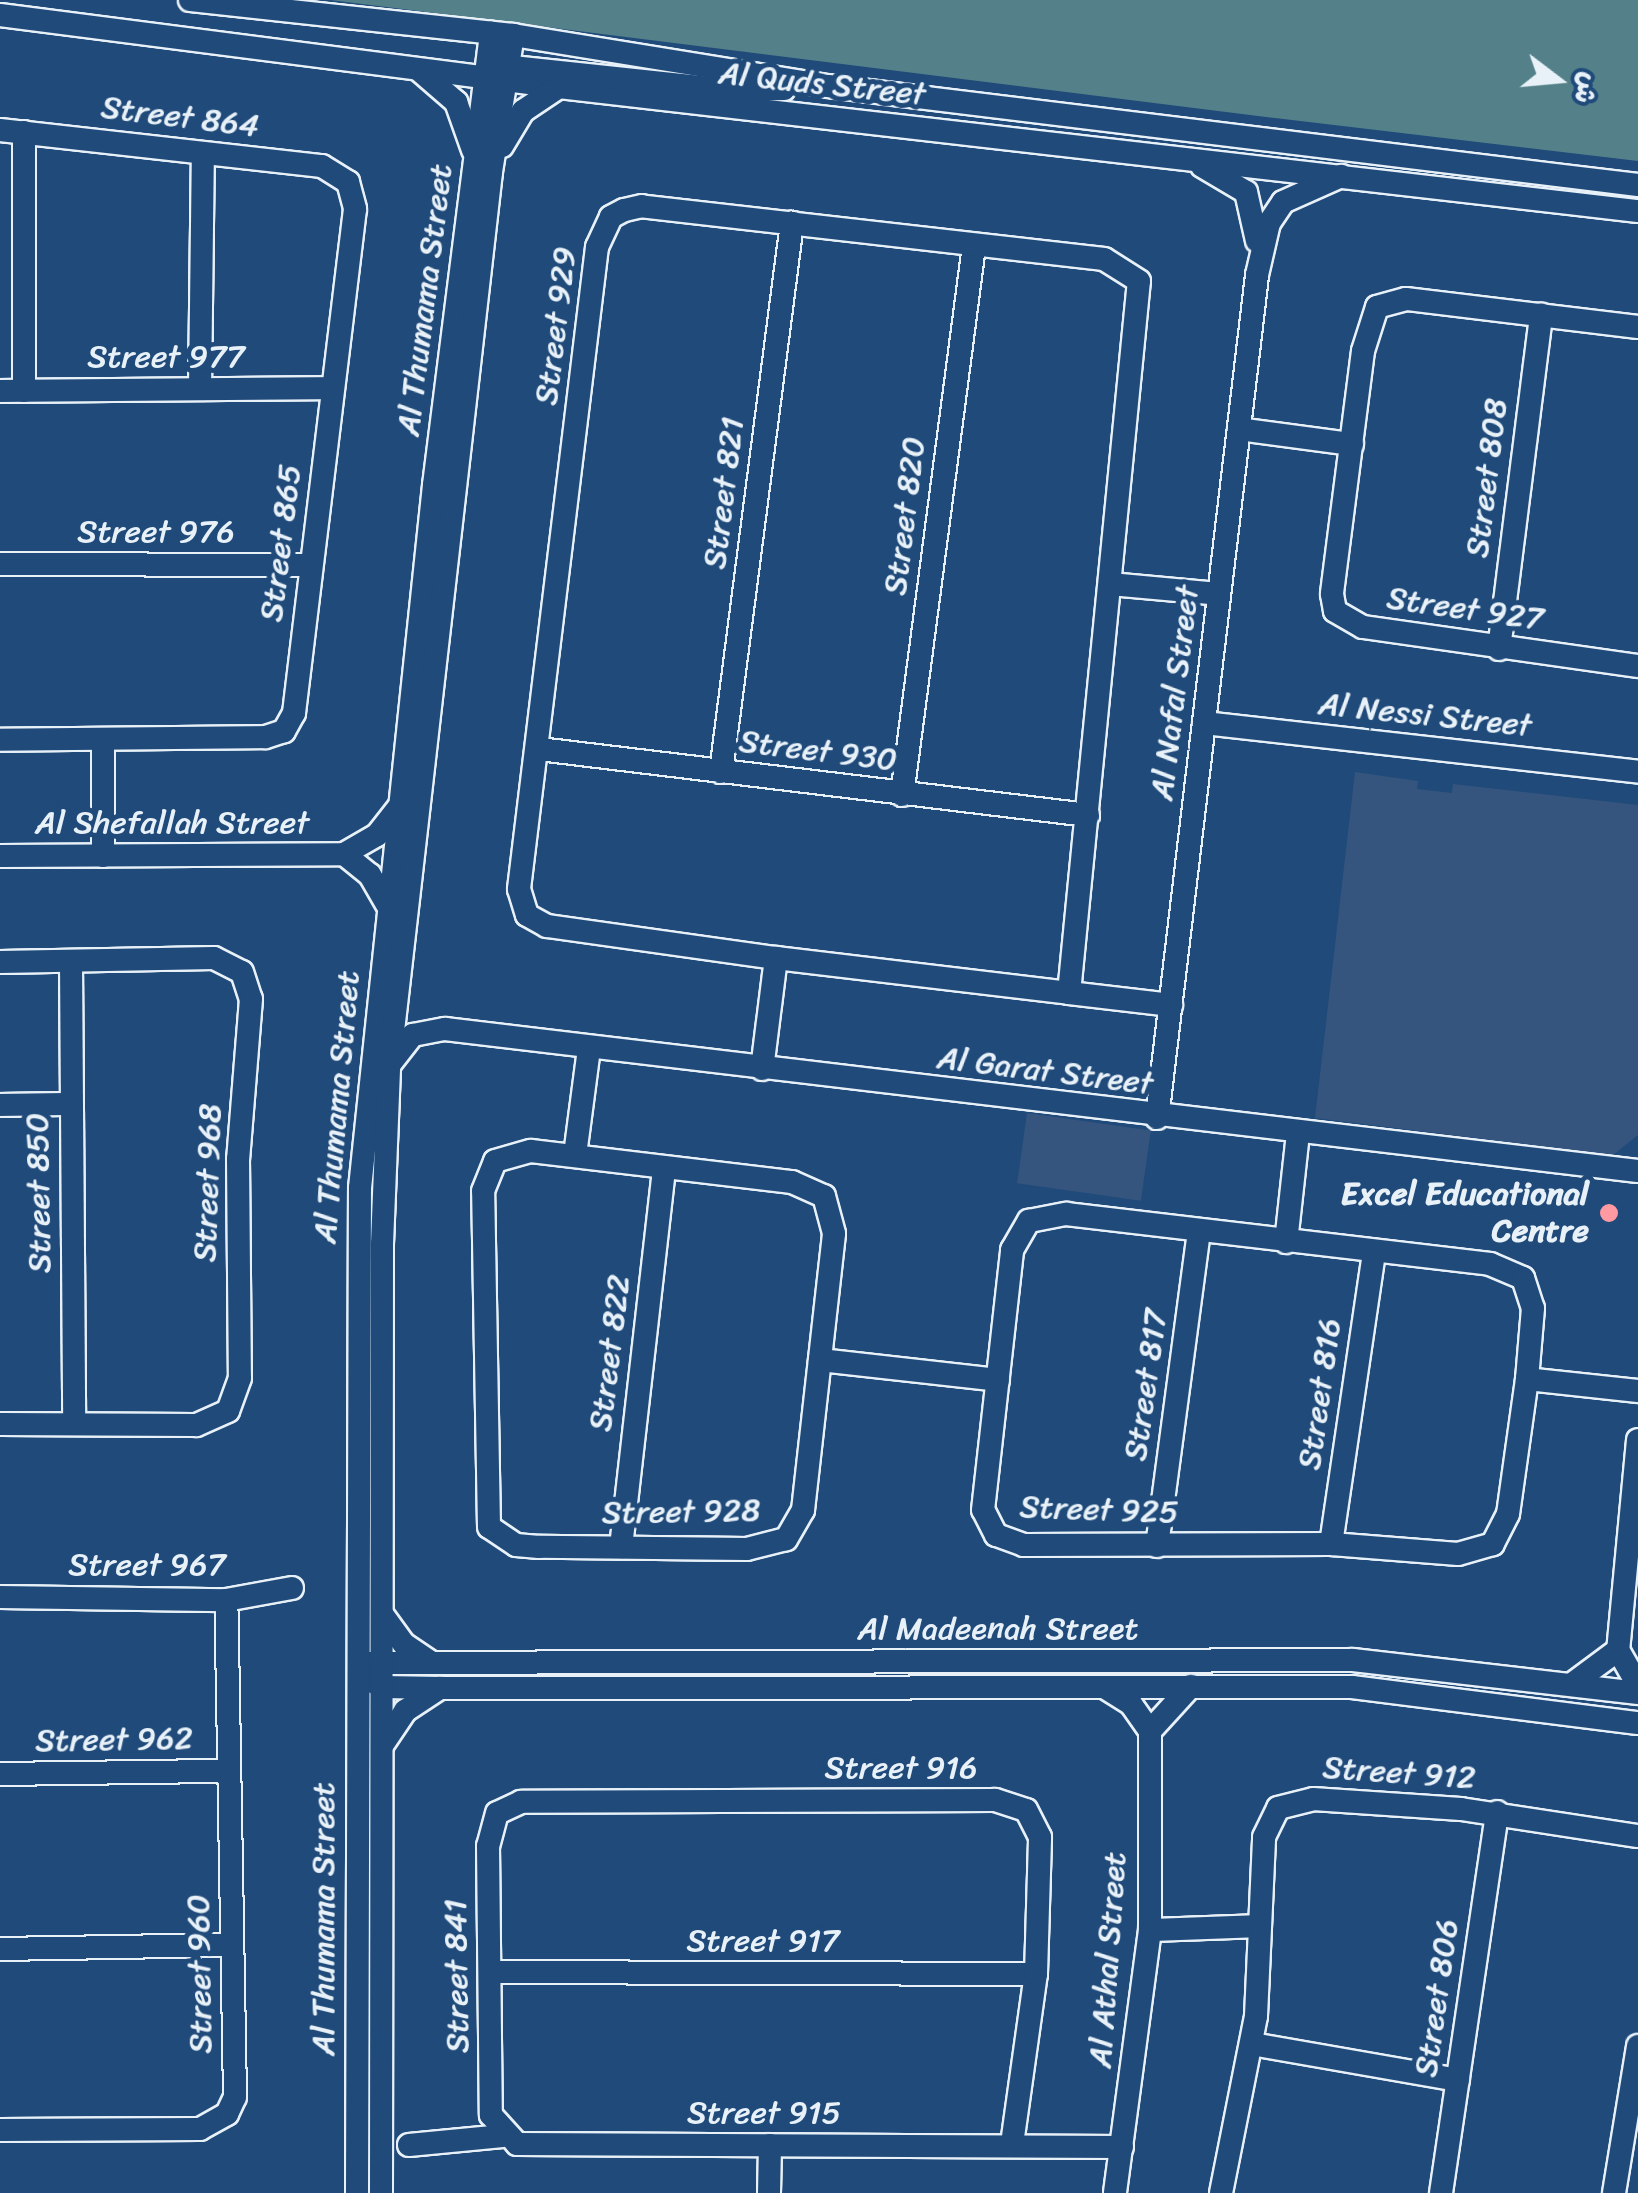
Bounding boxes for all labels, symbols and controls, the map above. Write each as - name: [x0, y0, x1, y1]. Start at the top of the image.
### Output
- north arrow: [1508, 30, 1608, 130]
- street label: Al Quds Street: [716, 54, 928, 114]
- text: ش: [1560, 67, 1615, 110]
- street label: Street 864: [99, 88, 261, 146]
- street label: Al Thumama Street: [389, 162, 461, 438]
- street label: Street 929: [527, 245, 585, 407]
- street label: Street 977: [87, 338, 245, 376]
- street label: Street 808: [1458, 396, 1516, 560]
- street label: Street 821: [696, 415, 752, 571]
- street label: Street 820: [876, 435, 934, 597]
- street label: Street 865: [252, 462, 310, 624]
- street label: Street 976: [77, 513, 235, 551]
- street label: Street 927: [1384, 579, 1546, 639]
- street label: Al Nafal Street: [1143, 583, 1207, 803]
- street label: Al Nessi Street: [1315, 685, 1535, 745]
- street label: Street 930: [737, 722, 899, 780]
- street label: Al Shefallah Street: [35, 804, 309, 842]
- street label: Al Thumama Street: [306, 969, 368, 1245]
- street label: Al Garat Street: [934, 1039, 1156, 1103]
- street label: Street 968: [186, 1103, 230, 1263]
- street label: Street 850: [18, 1112, 60, 1274]
- place label: Excel Educational Centre: [1341, 1176, 1589, 1251]
- marker: Excel Educational Centre: [1598, 1202, 1620, 1224]
- street label: Street 822: [581, 1272, 639, 1434]
- street label: Street 817: [1116, 1307, 1176, 1463]
- street label: Street 816: [1290, 1316, 1350, 1472]
- street label: Street 925: [1019, 1488, 1179, 1532]
- street label: Street 928: [601, 1491, 761, 1533]
- street label: Street 967: [68, 1546, 226, 1584]
- street label: Al Madeenah Street: [858, 1610, 1138, 1648]
- street label: Street 962: [35, 1719, 193, 1761]
- street label: Street 916: [825, 1749, 977, 1787]
- street label: Street 912: [1321, 1749, 1477, 1797]
- street label: Al Thumama Street: [305, 1783, 343, 2055]
- street label: Al Athal Street: [1081, 1851, 1135, 2069]
- street label: Street 960: [179, 1894, 221, 2054]
- street label: Street 841: [436, 1899, 478, 2053]
- street label: Street 806: [1407, 1917, 1467, 2079]
- street label: Street 917: [687, 1922, 839, 1960]
- street label: Street 915: [687, 2094, 841, 2132]

